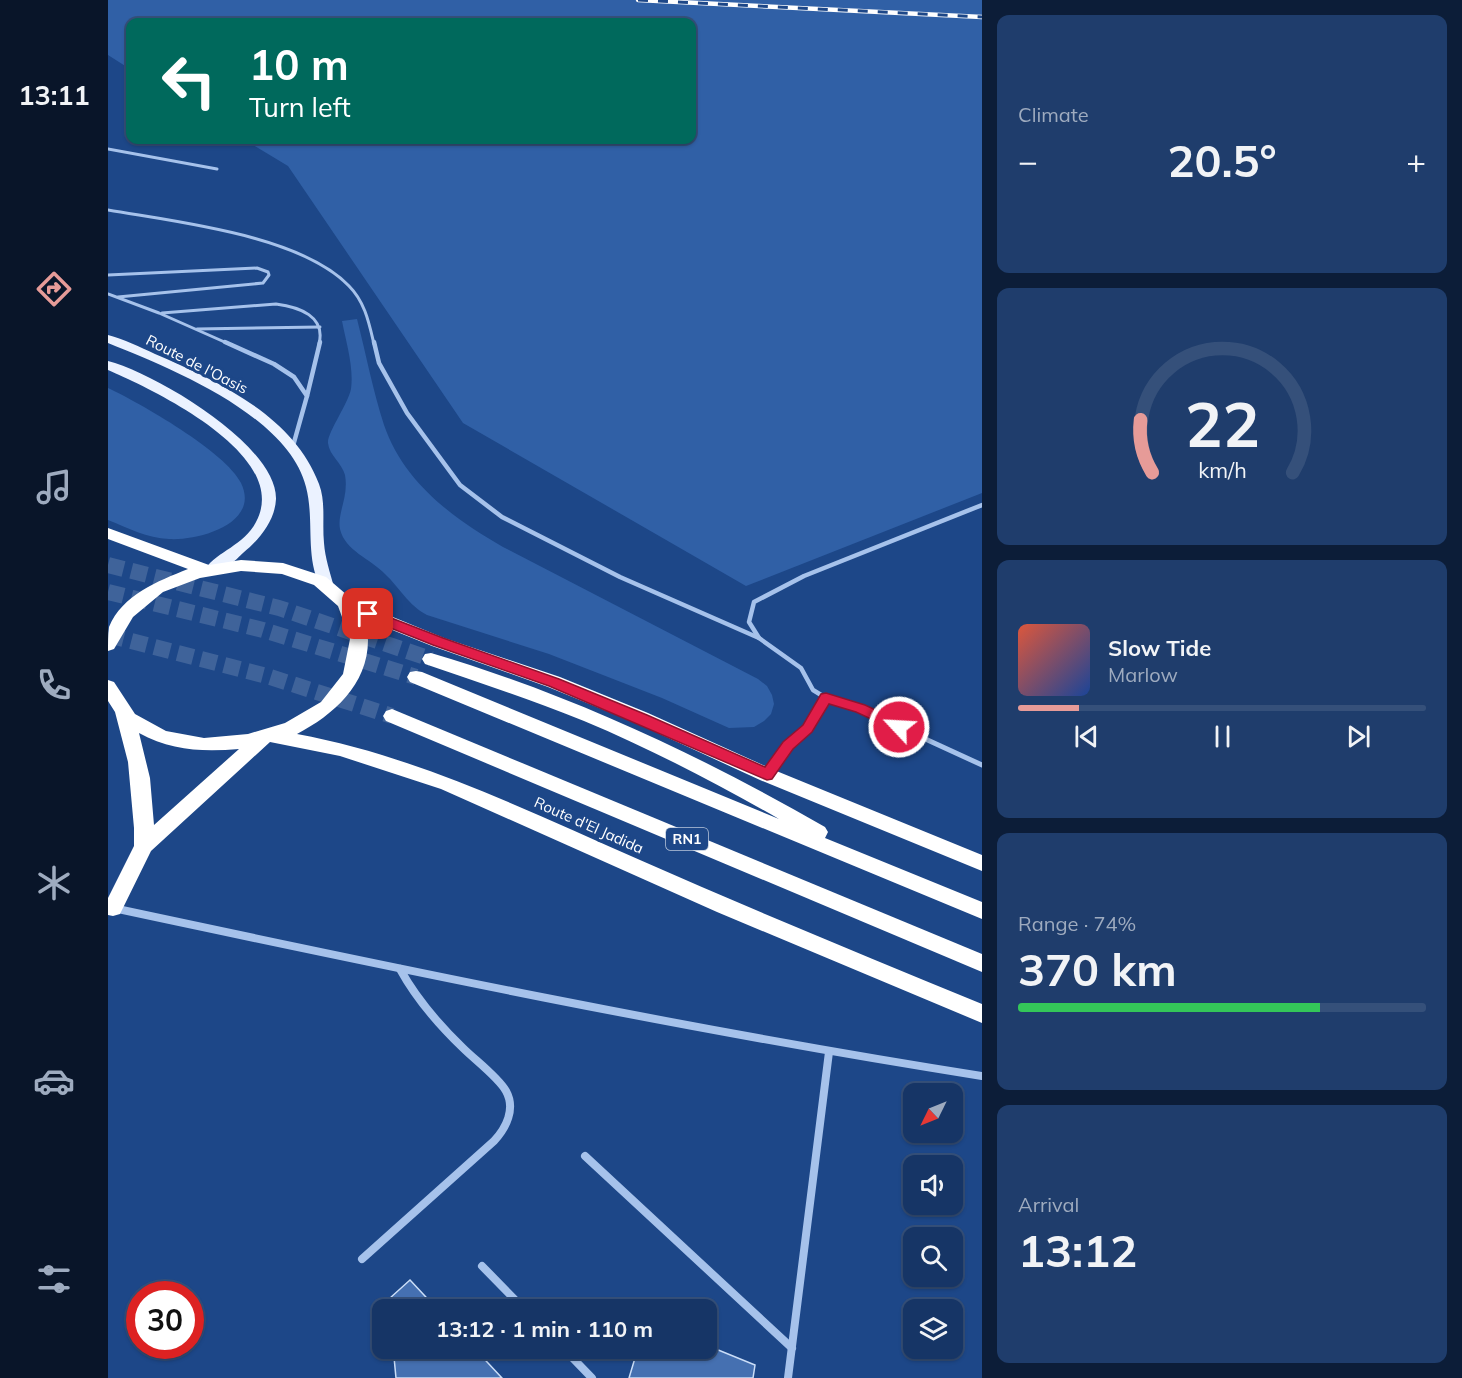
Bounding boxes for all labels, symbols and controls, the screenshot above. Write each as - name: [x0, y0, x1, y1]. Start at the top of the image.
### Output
- text: 10 m: [249, 38, 349, 91]
- icon: left: [150, 42, 228, 120]
- text: 13:11: [18, 78, 90, 112]
- text: Turn left: [249, 90, 351, 124]
- text: Climate: [1018, 102, 1089, 127]
- text: 20.5°: [1167, 132, 1277, 188]
- text: −: [1018, 140, 1038, 181]
- text: +: [1406, 140, 1426, 181]
- icon: directions: [33, 268, 75, 310]
- street label: Route de l'Oasis: [143, 330, 251, 398]
- text: 22: [1185, 385, 1259, 464]
- text: km/h: [1198, 457, 1246, 484]
- icon: music: [33, 466, 75, 508]
- pin: [342, 588, 393, 639]
- icon: arrive: [351, 597, 384, 630]
- text: Slow Tide: [1108, 634, 1211, 662]
- text: Marlow: [1108, 662, 1178, 687]
- icon: phone: [33, 664, 75, 706]
- position arrow: [867, 695, 931, 759]
- icon: previous: [1070, 720, 1103, 753]
- icon: pause: [1206, 720, 1239, 753]
- icon: next: [1342, 720, 1375, 753]
- street label: Route d'El Jadida: [531, 792, 647, 858]
- road number: RN1: [666, 828, 708, 850]
- icon: climate: [33, 862, 75, 904]
- text: Range · 74%: [1018, 911, 1136, 936]
- text: 370 km: [1018, 941, 1177, 997]
- icon: car: [33, 1060, 75, 1102]
- north arrow: [903, 1083, 963, 1143]
- map controls: [903, 1083, 963, 1359]
- button: sound: [903, 1155, 963, 1215]
- text: Arrival: [1018, 1192, 1079, 1217]
- text: 13:12: [1018, 1222, 1137, 1278]
- button: search: [903, 1227, 963, 1287]
- icon: filters: [33, 1258, 75, 1300]
- speed limit sign: 30: [126, 1281, 204, 1359]
- button: layers: [903, 1299, 963, 1359]
- text: 13:12 · 1 min · 110 m: [436, 1315, 653, 1343]

